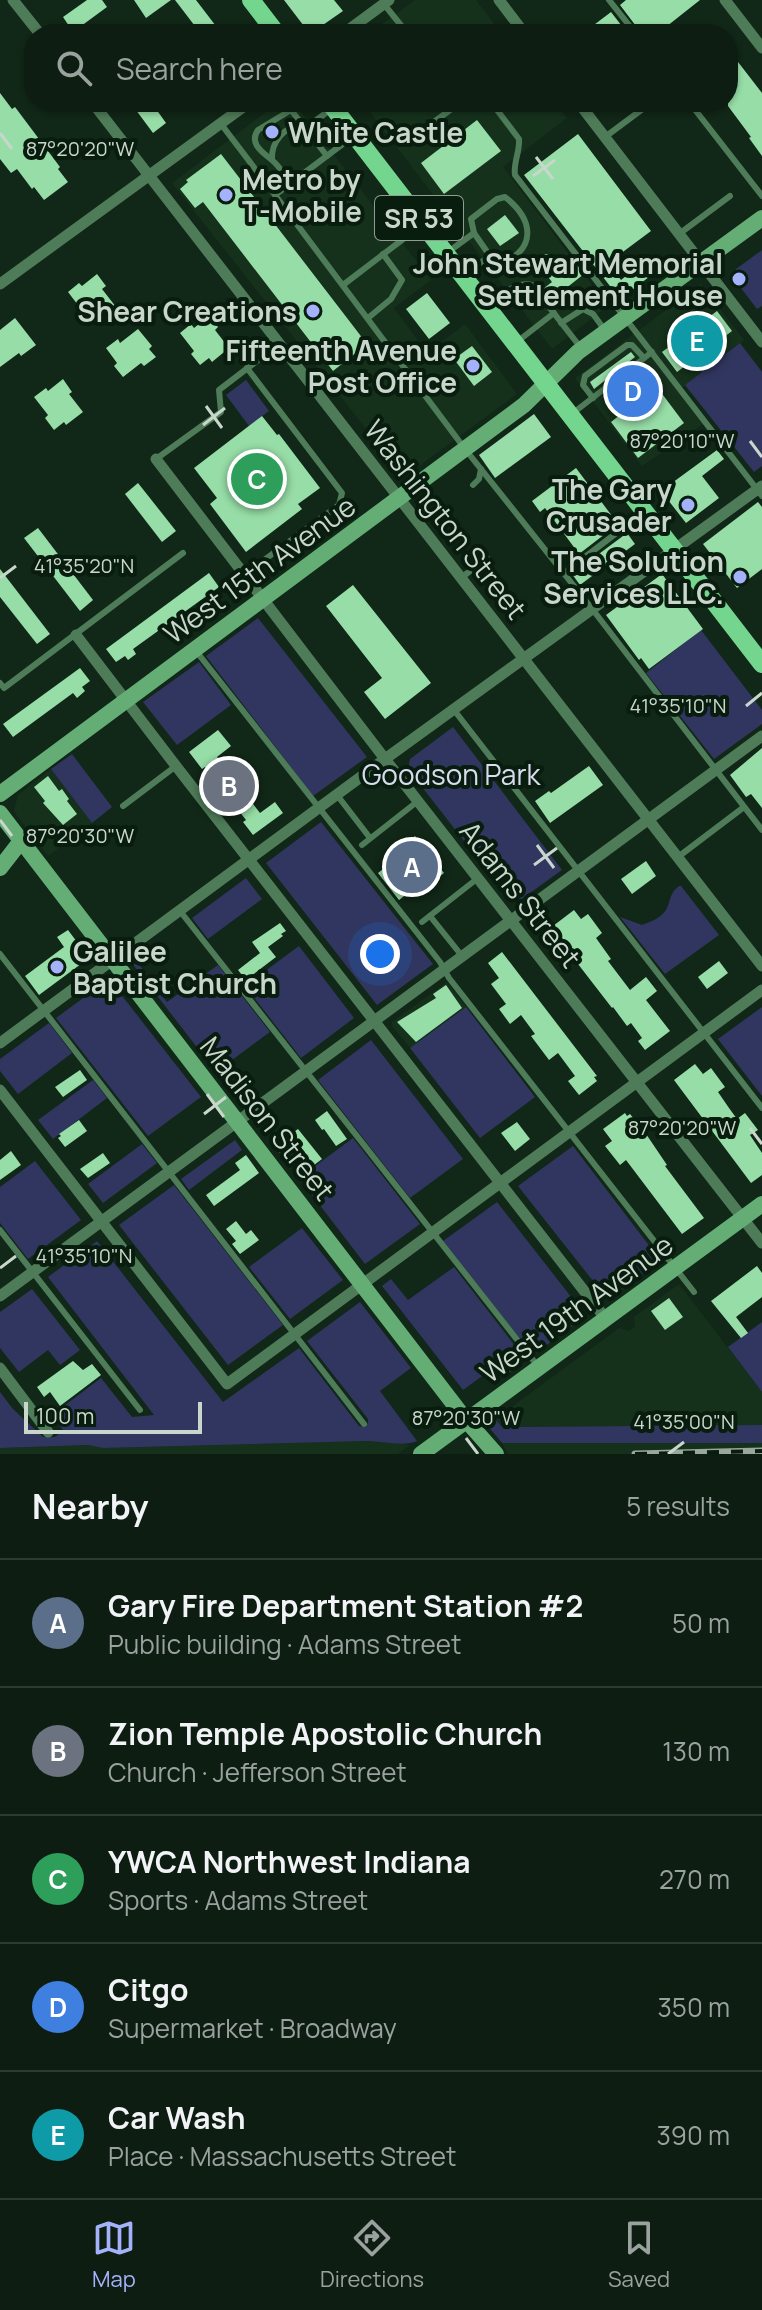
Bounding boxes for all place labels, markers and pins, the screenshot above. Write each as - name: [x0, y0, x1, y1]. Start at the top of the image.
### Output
- place label: White Castle: [288, 113, 463, 151]
- marker: White Castle: [263, 123, 281, 141]
- place label: Metro by T-Mobile: [242, 160, 362, 230]
- marker: Metro by T-Mobile: [217, 186, 235, 204]
- place label: John Stewart Memorial Settlement House: [413, 244, 723, 314]
- marker: John Stewart Memorial Settlement House: [730, 270, 748, 288]
- place label: Shear Creations: [77, 292, 297, 330]
- marker: Shear Creations: [304, 302, 322, 320]
- pin: E: [671, 311, 723, 371]
- place label: Fifteenth Avenue Post Office: [226, 331, 457, 401]
- marker: Fifteenth Avenue Post Office: [464, 357, 482, 375]
- pin: D: [607, 361, 659, 421]
- pin: C: [231, 449, 283, 509]
- place label: The Gary Crusader: [546, 470, 672, 540]
- marker: The Gary Crusader: [679, 496, 697, 514]
- place label: The Solution Services LLC.: [543, 542, 724, 612]
- marker: The Solution Services LLC.: [731, 568, 749, 586]
- pin: B: [203, 756, 255, 816]
- pin: A: [386, 837, 438, 897]
- place label: Galilee Baptist Church: [73, 932, 277, 1002]
- marker: Galilee Baptist Church: [48, 958, 66, 976]

